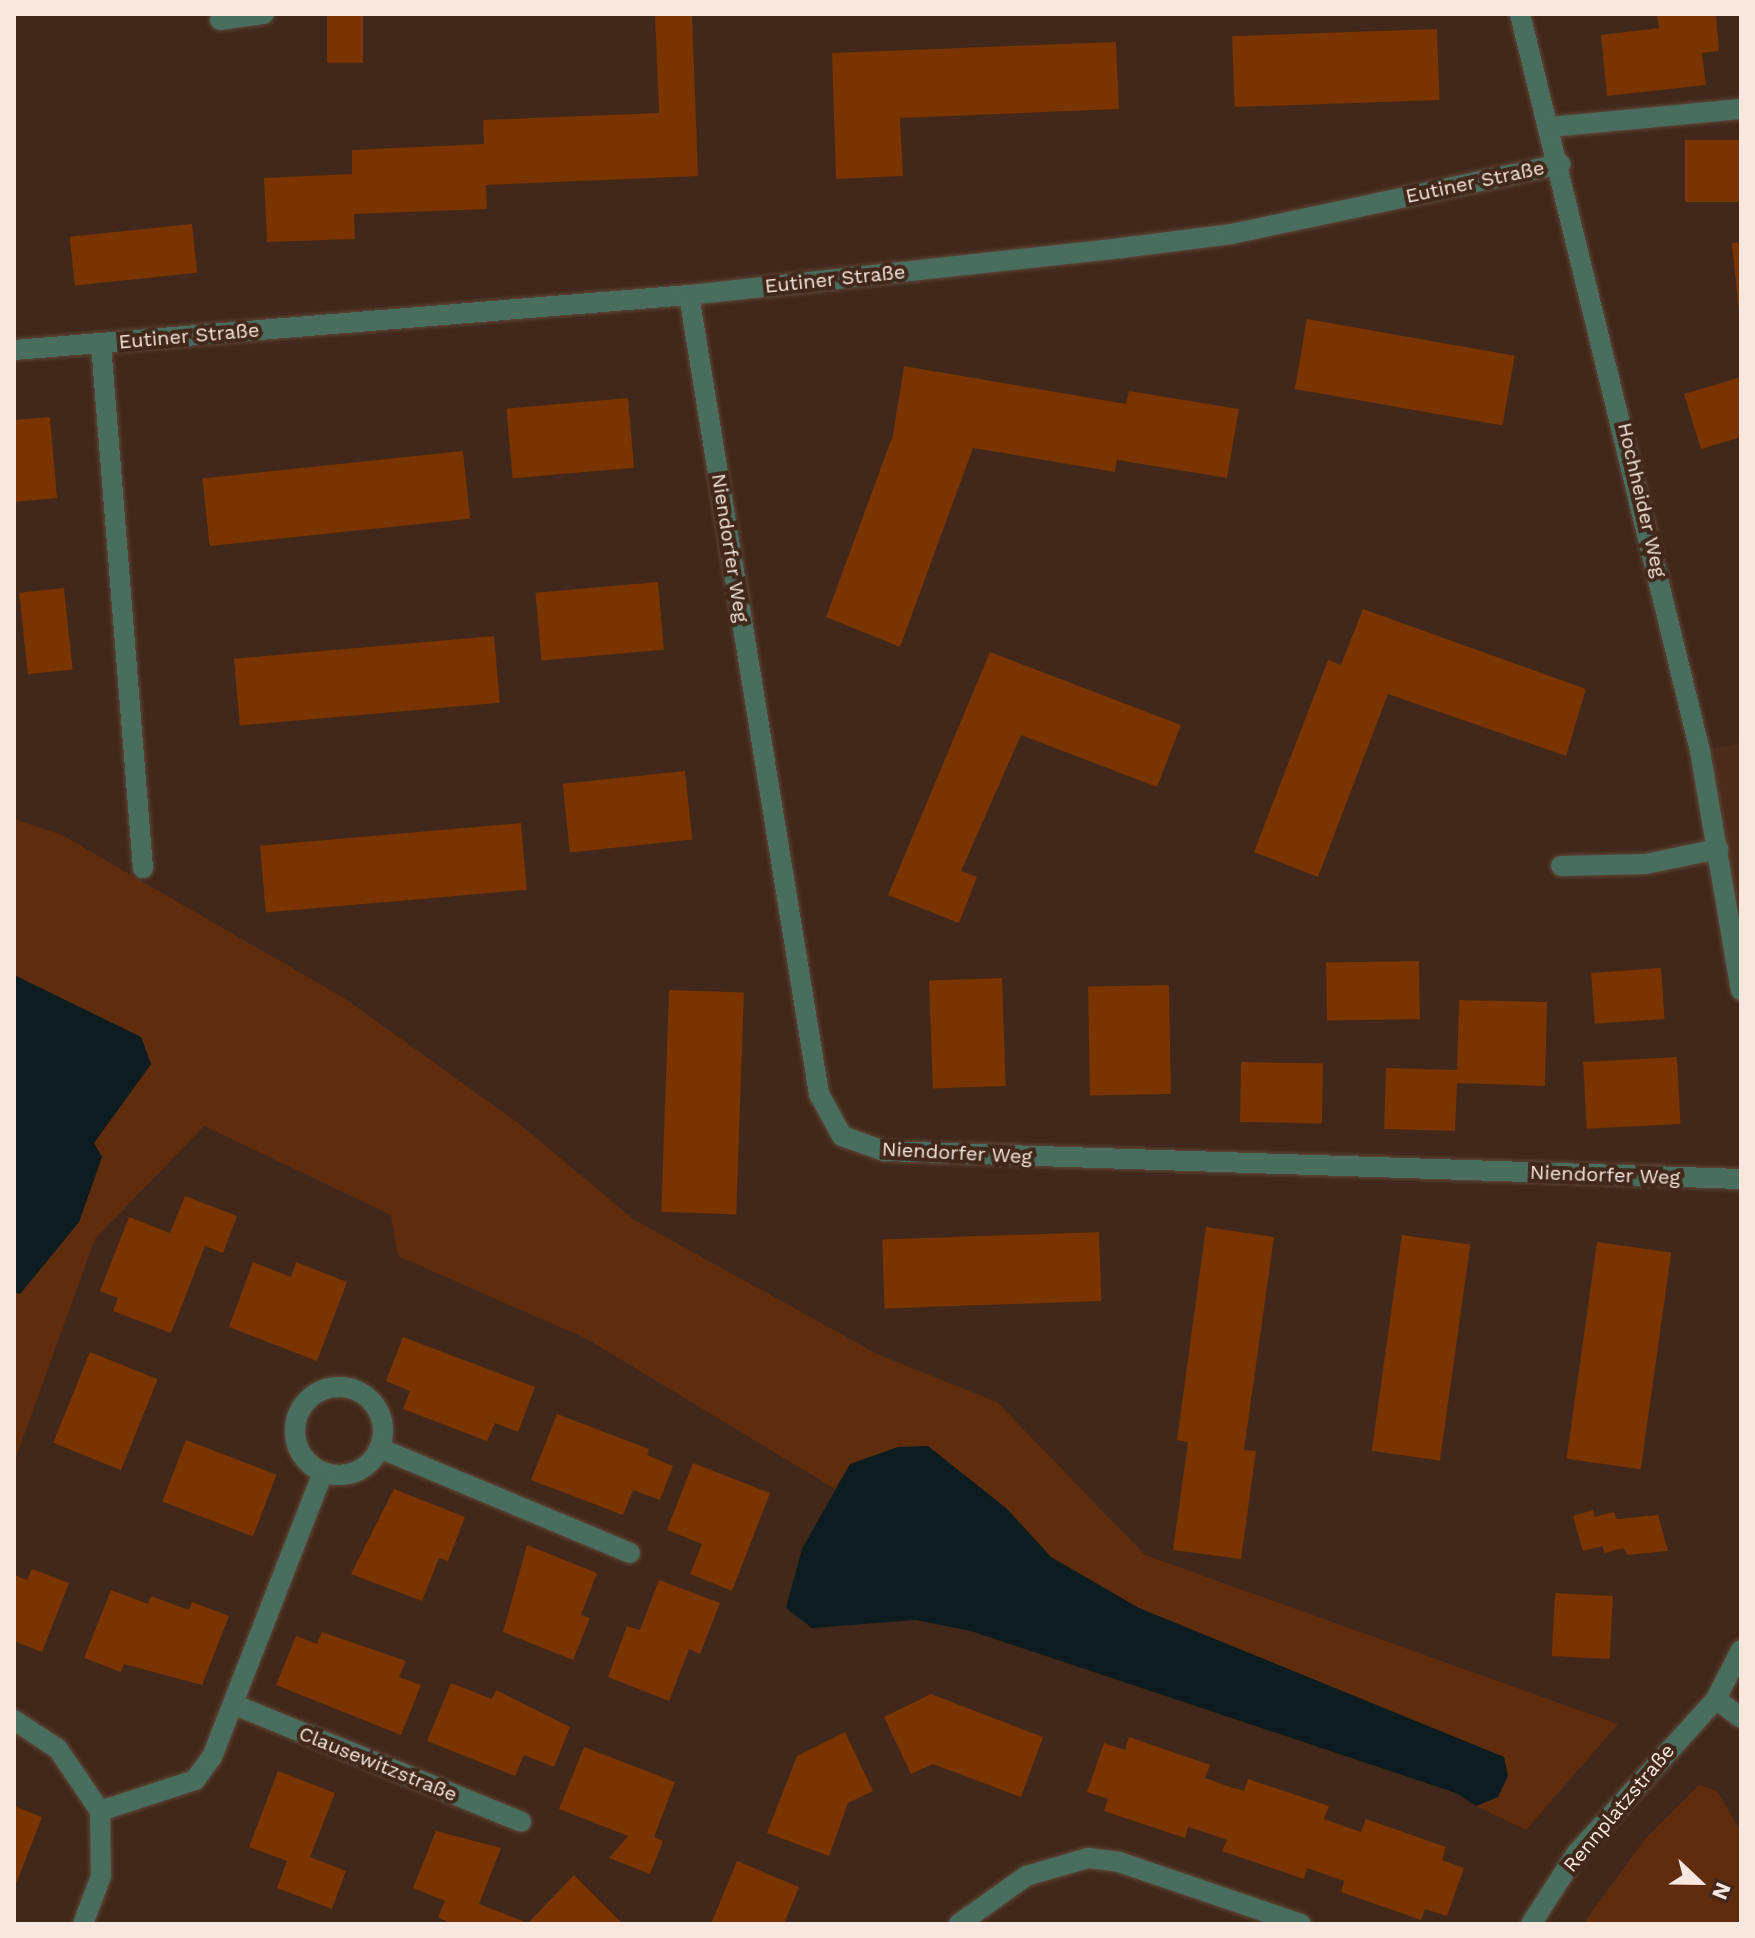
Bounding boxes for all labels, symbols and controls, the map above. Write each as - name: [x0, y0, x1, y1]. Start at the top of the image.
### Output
- street label: Eutiner Straße: [1403, 156, 1547, 208]
- street label: Eutiner Straße: [763, 260, 907, 298]
- street label: Eutiner Straße: [117, 318, 261, 354]
- street label: Hochheider Weg: [1612, 420, 1672, 580]
- street label: Niendorfer Weg: [706, 471, 754, 625]
- street label: Niendorfer Weg: [881, 1137, 1033, 1169]
- street label: Niendorfer Weg: [1529, 1160, 1681, 1190]
- street label: Clausewitzstraße: [295, 1721, 461, 1807]
- street label: Rennplatzstraße: [1558, 1739, 1680, 1877]
- north arrow: [1659, 1842, 1739, 1922]
- text: N: [1707, 1879, 1736, 1903]

